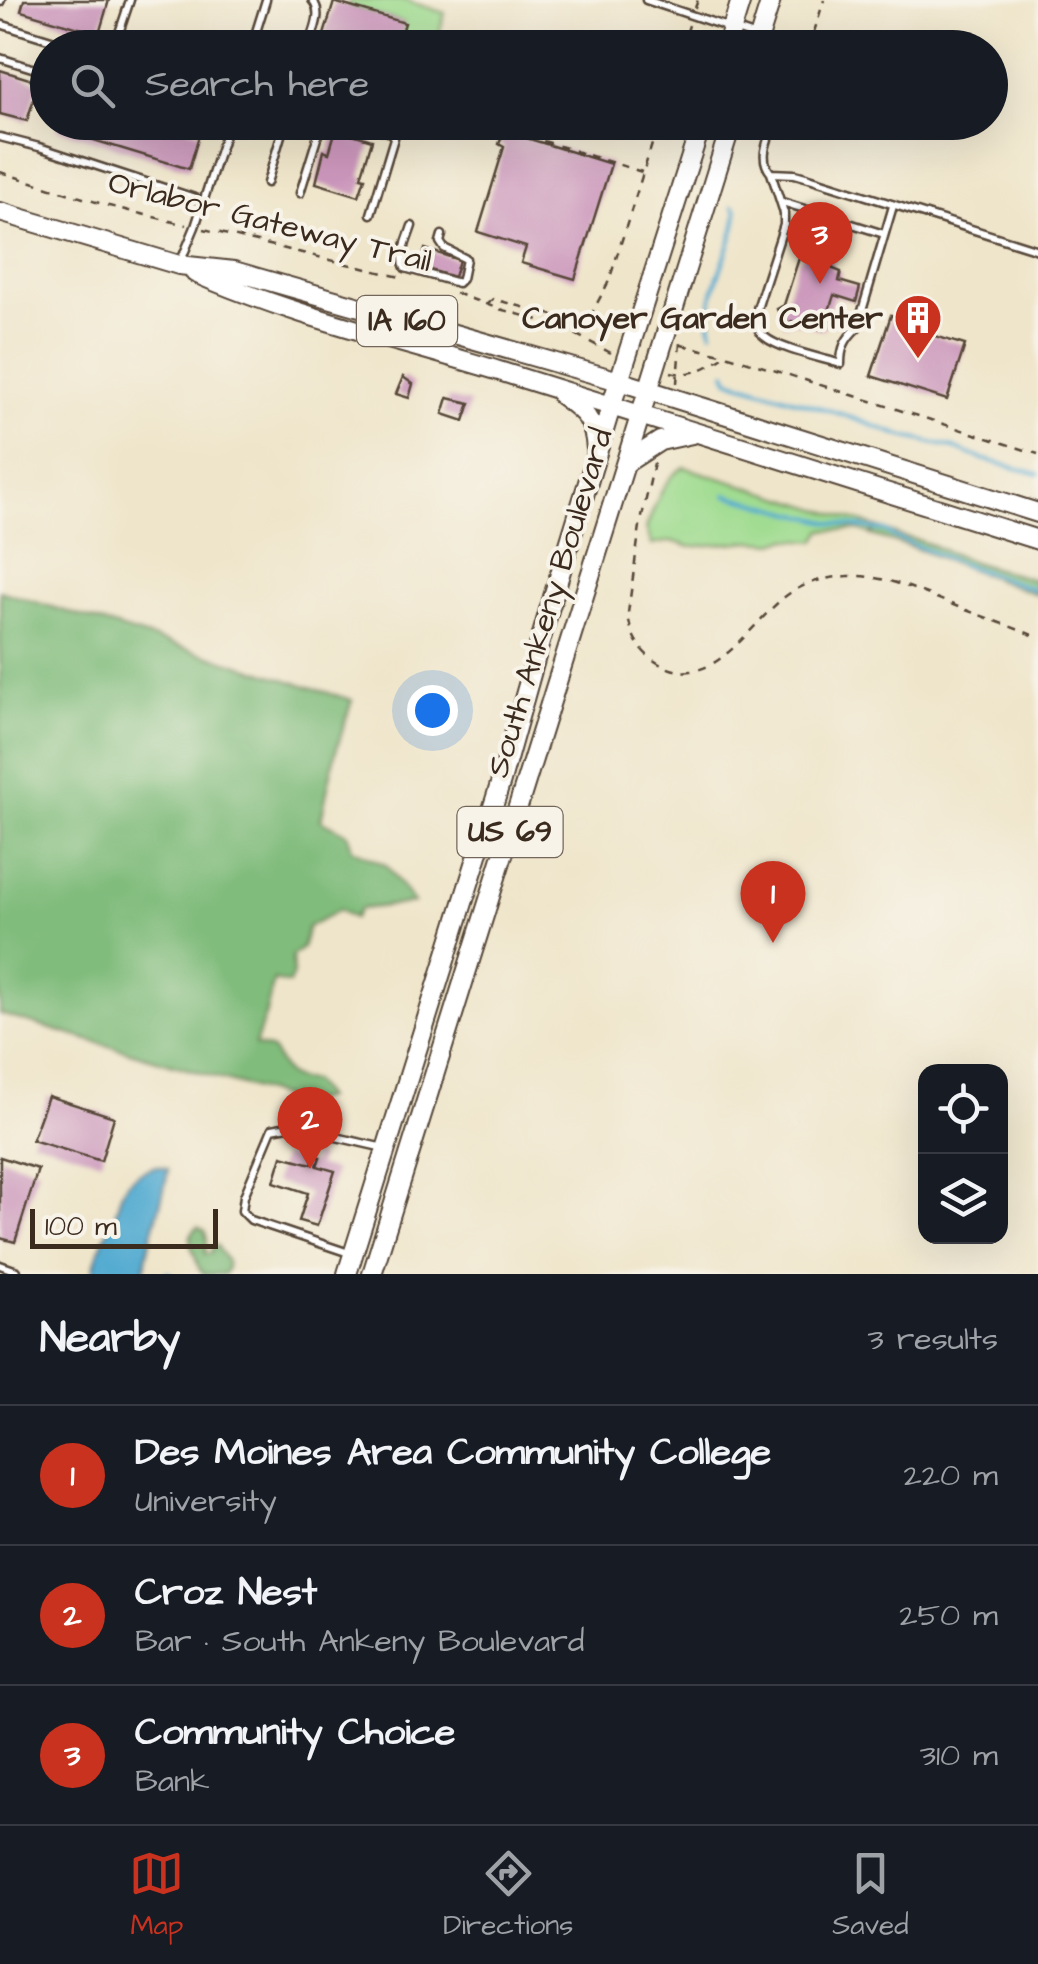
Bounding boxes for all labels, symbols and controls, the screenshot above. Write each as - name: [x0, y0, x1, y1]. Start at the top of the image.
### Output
- search box: [30, 30, 1008, 140]
- icon: search: [65, 58, 120, 113]
- text: Search here: [145, 59, 369, 111]
- street label: Orlabor Gateway Trail: [104, 160, 436, 284]
- pin: 3: [788, 202, 852, 284]
- building icon: Canoyer Garden Center: [892, 292, 944, 360]
- road number: IA 160: [357, 296, 457, 346]
- place label: Canoyer Garden Center: [522, 296, 883, 342]
- street label: South Ankeny Boulevard: [475, 423, 625, 783]
- your location: [407, 685, 458, 736]
- road number: US 69: [458, 807, 562, 857]
- pin: 1: [740, 860, 806, 943]
- map controls: [918, 1064, 1008, 1244]
- button: locate: [918, 1064, 1008, 1154]
- pin: 2: [278, 1086, 342, 1169]
- button: layers: [918, 1154, 1008, 1244]
- scale bar: [30, 1204, 218, 1248]
- text: 100 m: [45, 1207, 117, 1246]
- text: Nearby: [40, 1310, 180, 1368]
- text: 3 results: [868, 1317, 998, 1362]
- text: Des Moines Area Community College: [135, 1427, 771, 1479]
- text: 1: [70, 1453, 75, 1498]
- text: 220 m: [903, 1453, 998, 1498]
- text: University: [135, 1479, 277, 1524]
- text: Croz Nest: [135, 1567, 317, 1619]
- text: 2: [63, 1593, 82, 1638]
- text: 250 m: [899, 1593, 998, 1638]
- text: Bar · South Ankeny Boulevard: [135, 1619, 584, 1664]
- text: Community Choice: [135, 1707, 455, 1759]
- text: 3: [64, 1733, 81, 1778]
- text: 310 m: [920, 1733, 998, 1778]
- text: Bank: [135, 1759, 210, 1804]
- tab: Map: [129, 1846, 184, 1945]
- tab: Directions: [443, 1846, 573, 1945]
- tab: Saved: [832, 1846, 909, 1945]

